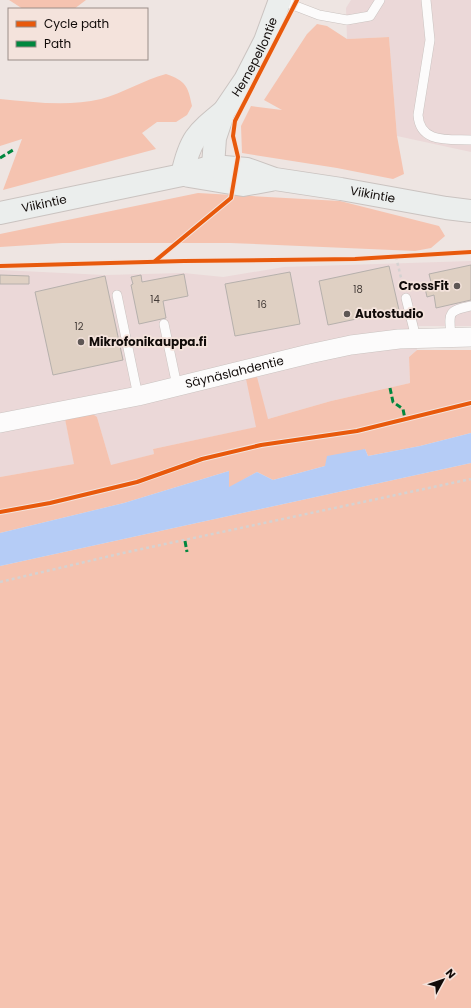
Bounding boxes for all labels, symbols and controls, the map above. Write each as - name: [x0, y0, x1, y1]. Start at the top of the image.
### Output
- legend: [8, 8, 148, 60]
- text: Cycle path: [44, 15, 109, 32]
- street label: Hernepellontie: [227, 15, 281, 100]
- text: Path: [44, 35, 71, 52]
- street label: Viikintie: [349, 182, 397, 207]
- street label: Viikintie: [20, 190, 68, 216]
- place label: CrossFit: [399, 277, 449, 294]
- marker: CrossFit: [452, 281, 462, 291]
- house number: 18: [353, 282, 363, 297]
- house number: 14: [150, 292, 160, 307]
- house number: 16: [257, 297, 267, 312]
- place label: Autostudio: [355, 305, 424, 322]
- marker: Autostudio: [342, 309, 352, 319]
- house number: 12: [75, 319, 84, 334]
- place label: Mikrofonikauppa.fi: [89, 333, 207, 350]
- marker: Mikrofonikauppa.fi: [76, 337, 86, 347]
- street label: Säynäslahdentie: [183, 352, 285, 392]
- north arrow: [423, 960, 463, 1000]
- text: N: [442, 965, 459, 982]

